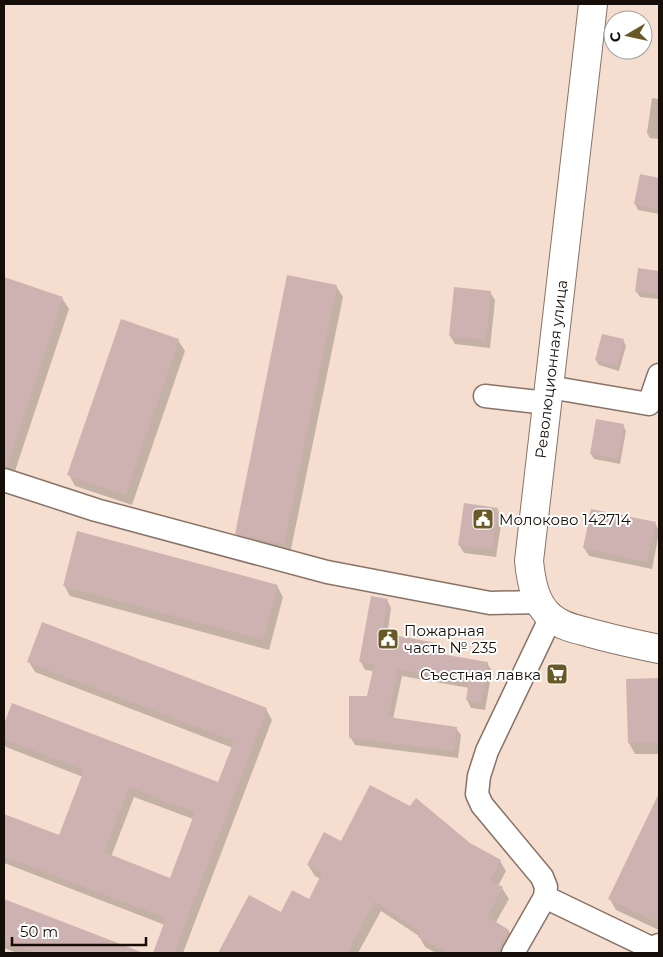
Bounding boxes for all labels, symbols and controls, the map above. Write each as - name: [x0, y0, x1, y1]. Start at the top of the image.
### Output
- north arrow: [603, 10, 653, 60]
- text: С: [605, 31, 625, 43]
- street label: Революционная улица: [531, 279, 571, 459]
- public building icon: Молоково 142714: [471, 507, 495, 531]
- place label: Молоково 142714: [499, 510, 631, 529]
- place label: Пожарная часть № 235: [404, 621, 497, 657]
- public building icon: Пожарная часть № 235: [376, 627, 400, 651]
- supermarket icon: Съестная лавка: [545, 662, 569, 686]
- place label: Съестная лавка: [420, 665, 541, 684]
- scale bar: [12, 914, 146, 946]
- text: 50 m: [20, 922, 58, 941]

